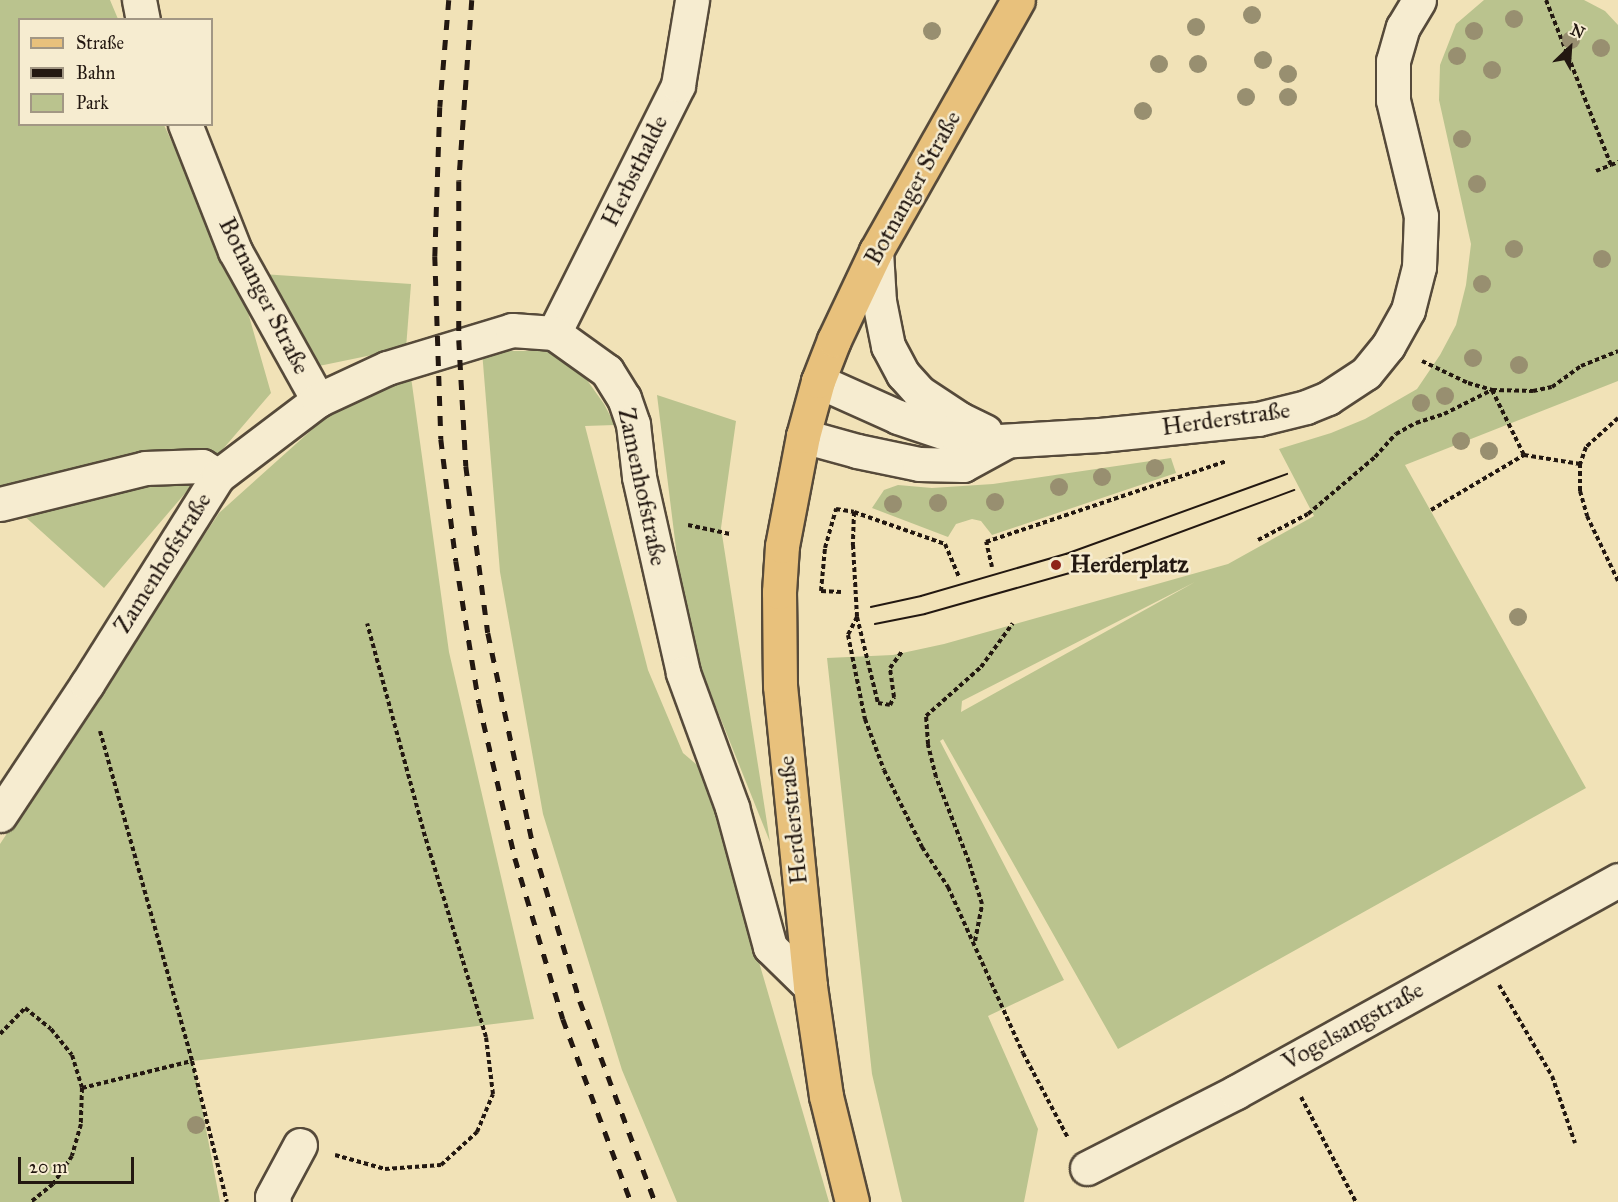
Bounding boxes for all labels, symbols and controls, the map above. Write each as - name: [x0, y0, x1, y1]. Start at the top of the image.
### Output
- legend: [18, 18, 213, 126]
- north arrow: [1540, 18, 1600, 78]
- text: N: [1568, 20, 1588, 43]
- text: Straße: [76, 32, 124, 54]
- text: Bahn: [76, 62, 115, 84]
- text: Park: [76, 92, 109, 114]
- street label: Botnanger Straße: [859, 106, 967, 270]
- street label: Herbsthalde: [596, 111, 674, 231]
- street label: Botnanger Straße: [212, 213, 316, 379]
- street label: Herderstraße: [1160, 396, 1292, 442]
- street label: Zamenhofstraße: [611, 405, 673, 569]
- street label: Zamenhofstraße: [108, 487, 218, 639]
- place label: Herderplatz: [1070, 551, 1189, 579]
- marker: Herderplatz: [1047, 556, 1065, 574]
- street label: Herderstraße: [772, 754, 814, 886]
- street label: Vogelsangstraße: [1277, 975, 1429, 1077]
- scale bar: [21, 1145, 136, 1183]
- text: 20 m: [29, 1156, 67, 1178]

